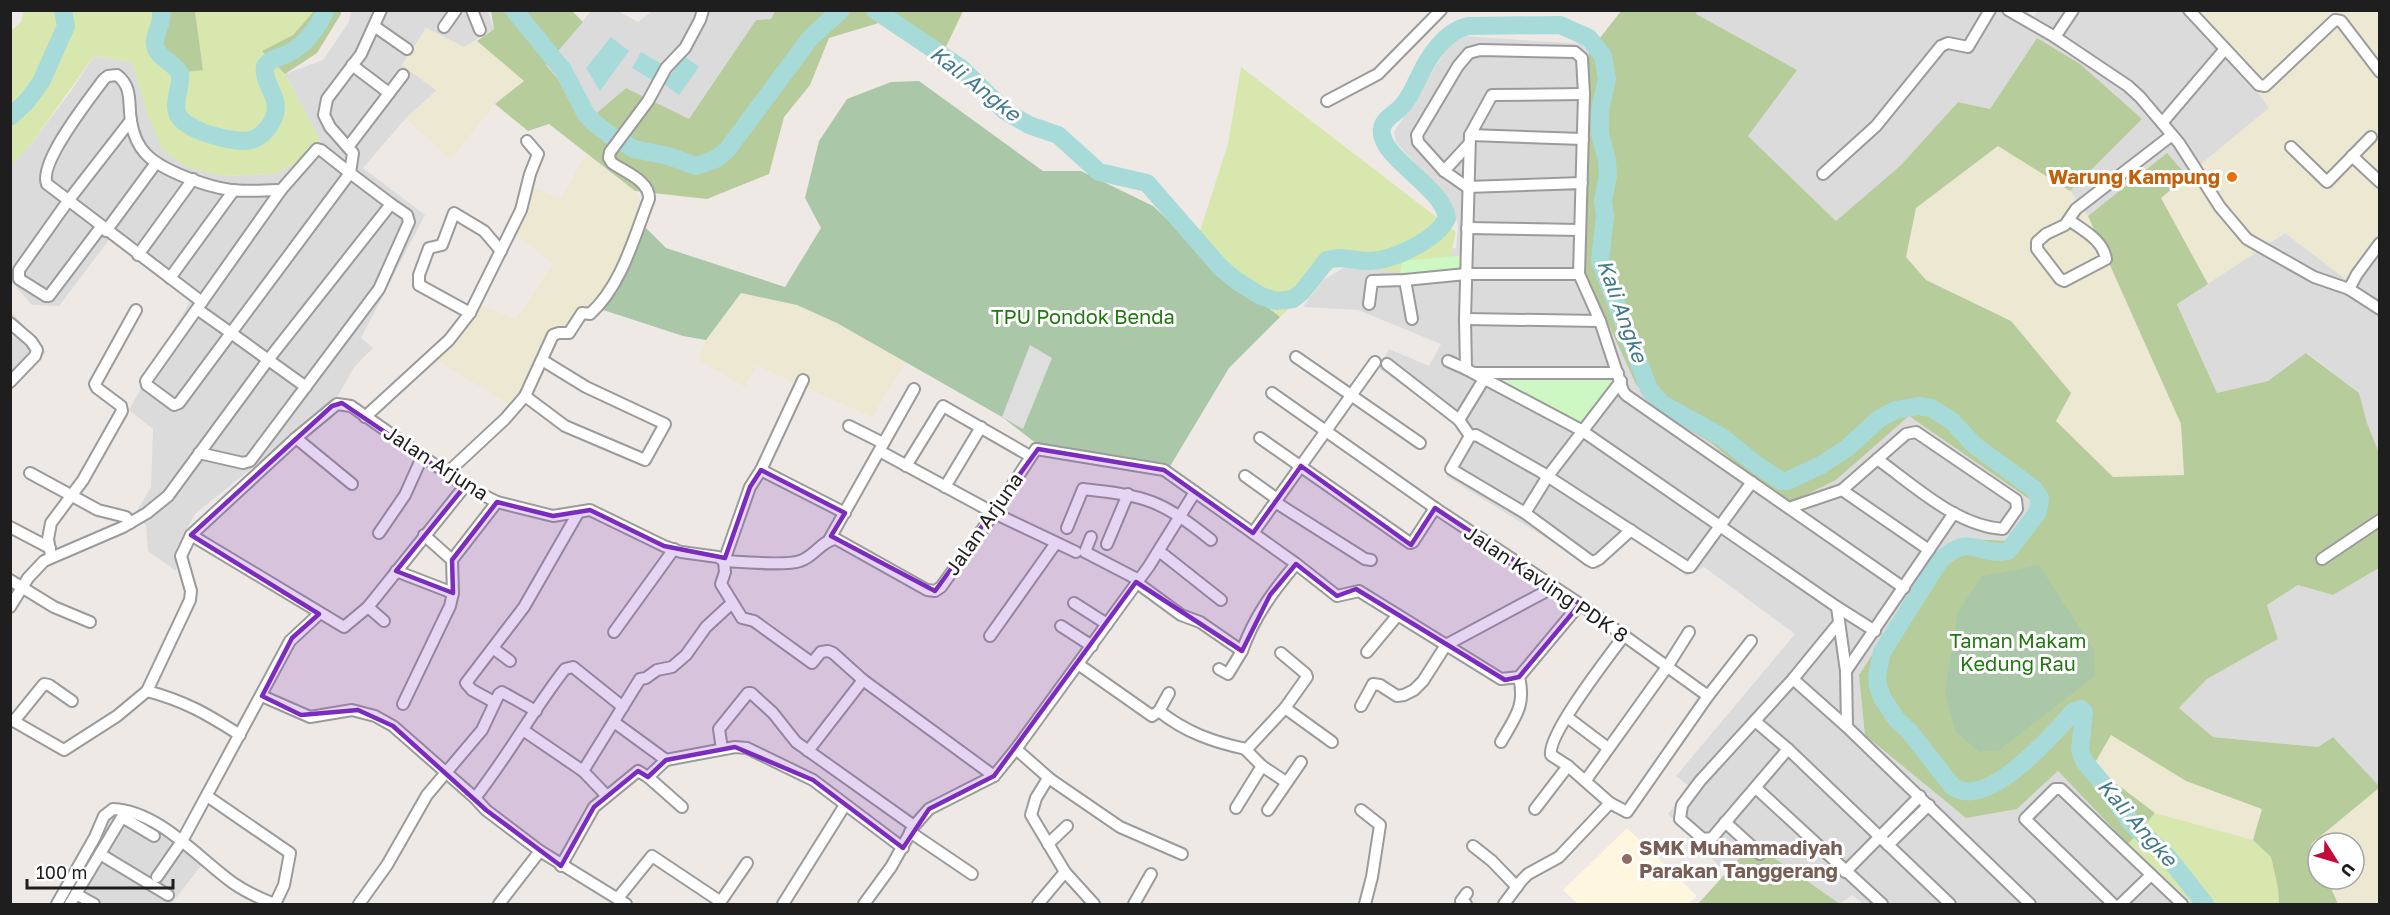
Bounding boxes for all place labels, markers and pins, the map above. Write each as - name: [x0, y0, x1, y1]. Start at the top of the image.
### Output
- place label: Warung Kampung: [2048, 164, 2220, 188]
- marker: Warung Kampung: [2225, 170, 2239, 184]
- place label: SMK Muhammadiyah Parakan Tanggerang: [1639, 835, 1843, 882]
- marker: SMK Muhammadiyah Parakan Tanggerang: [1620, 852, 1634, 866]

